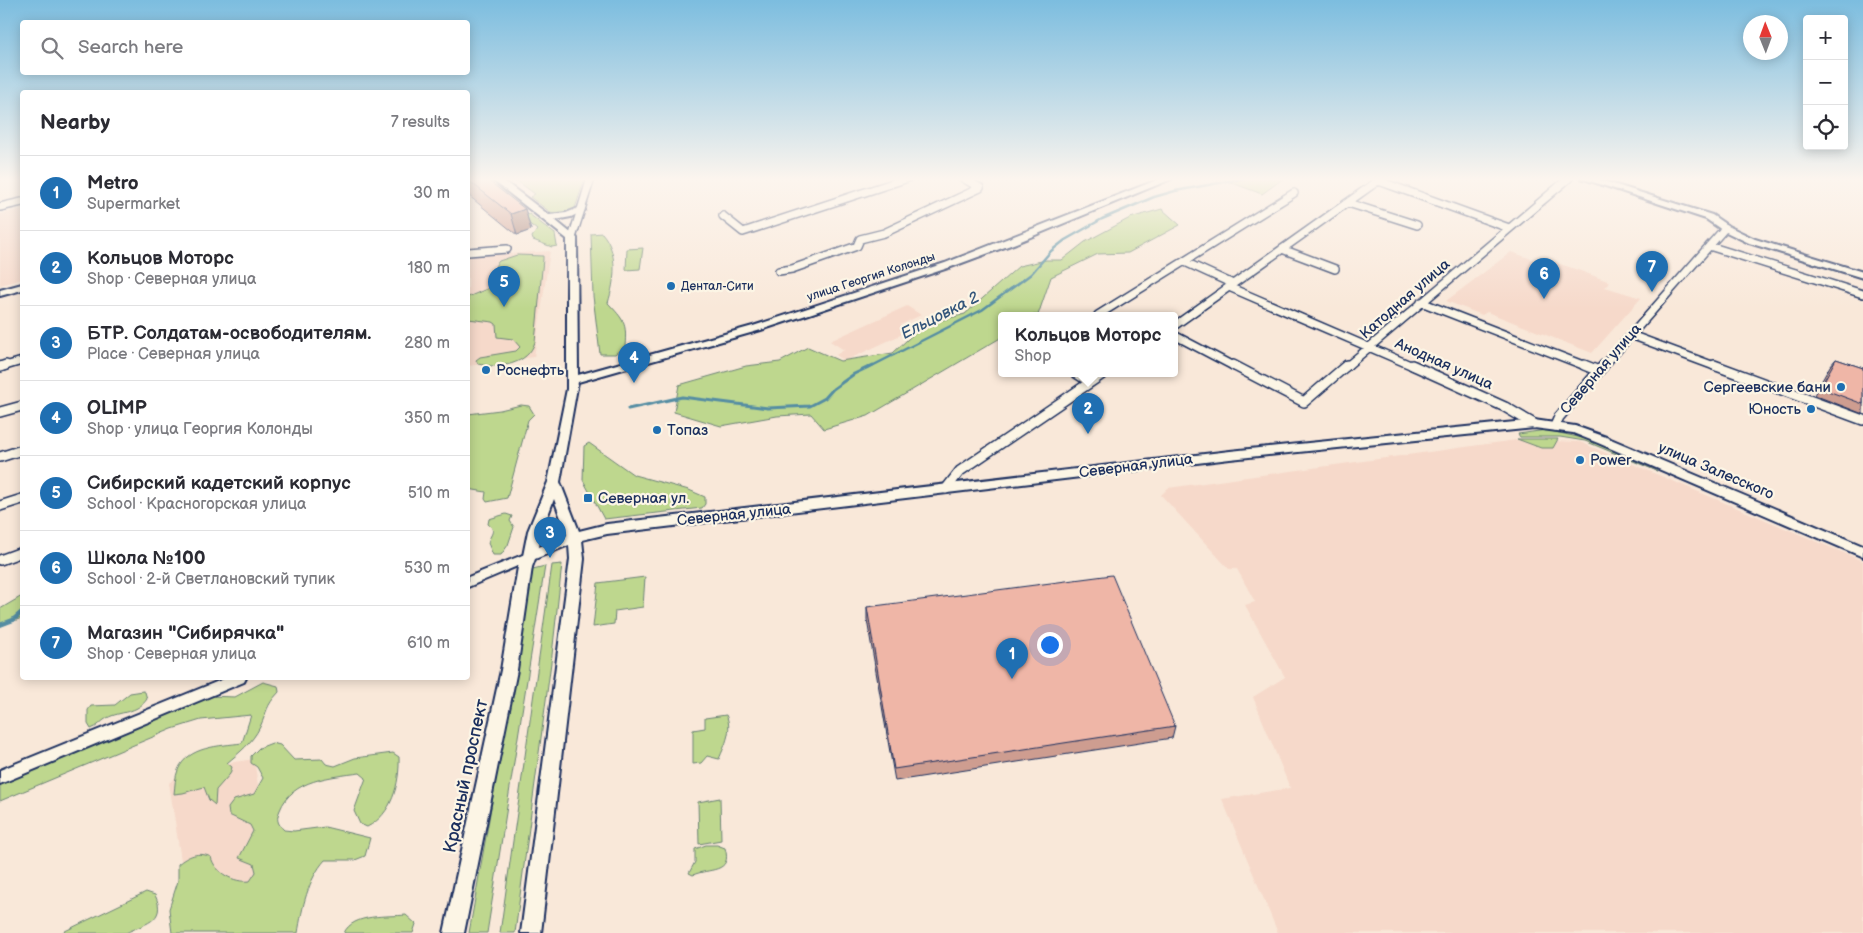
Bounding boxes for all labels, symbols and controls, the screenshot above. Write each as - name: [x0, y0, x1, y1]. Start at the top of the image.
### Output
- north arrow: [1743, 15, 1788, 60]
- map controls: [1803, 15, 1848, 150]
- button: +: [1803, 15, 1848, 60]
- search box: [20, 20, 470, 75]
- icon: search: [38, 34, 66, 62]
- text: Search here: [78, 36, 183, 59]
- button: −: [1803, 60, 1848, 105]
- button: locate: [1803, 105, 1848, 150]
- text: Nearby: [40, 110, 110, 135]
- text: 7 results: [391, 113, 450, 132]
- text: Metro: [87, 172, 139, 195]
- text: 1: [53, 184, 59, 203]
- text: 30 m: [413, 184, 450, 203]
- text: Supermarket: [87, 195, 180, 214]
- text: Кольцов Моторс: [87, 247, 234, 270]
- street label: улица Георгия Колонды: [805, 249, 937, 305]
- pin: 7: [1636, 251, 1668, 292]
- street label: Катодная улица: [1356, 255, 1454, 343]
- pin: 6: [1528, 258, 1560, 299]
- text: 2: [51, 259, 61, 278]
- text: 180 m: [408, 259, 450, 278]
- pin: 5: [488, 266, 520, 307]
- text: Shop · Северная улица: [87, 270, 256, 289]
- place label: Дентал-Сити: [681, 279, 754, 294]
- marker: Дентал-Сити: [665, 280, 677, 292]
- water label: Ельцовка 2: [898, 288, 982, 344]
- popup: [998, 312, 1178, 377]
- street label: Северная улица: [1556, 319, 1646, 418]
- text: БТР. Солдатам-освободителям.: [87, 322, 372, 345]
- text: Кольцов Моторс: [1015, 324, 1161, 347]
- street label: Анодная улица: [1391, 333, 1496, 394]
- text: 3: [51, 334, 61, 353]
- text: 280 m: [404, 334, 450, 353]
- pin: 4: [618, 342, 650, 383]
- text: Place · Северная улица: [87, 345, 260, 364]
- text: Shop: [1015, 347, 1051, 366]
- place label: Роснефть: [496, 361, 565, 380]
- marker: Роснефть: [480, 364, 492, 376]
- place label: Сергеевские бани: [1704, 378, 1831, 397]
- marker: Сергеевские бани: [1835, 381, 1847, 393]
- pin: 2: [1072, 393, 1104, 434]
- text: OLIMP: [87, 397, 147, 420]
- place label: Юность: [1748, 400, 1802, 419]
- marker: Юность: [1805, 403, 1817, 415]
- text: 4: [51, 409, 61, 428]
- text: 350 m: [404, 409, 450, 428]
- text: Shop · улица Георгия Колонды: [87, 420, 313, 439]
- place label: Топаз: [667, 421, 708, 440]
- marker: Топаз: [651, 424, 663, 436]
- street label: улица Залесского: [1655, 438, 1777, 504]
- street label: Северная улица: [1078, 450, 1194, 482]
- place label: Power: [1590, 451, 1632, 470]
- marker: Power: [1574, 454, 1586, 466]
- text: Сибирский кадетский корпус: [87, 472, 351, 495]
- text: 5: [51, 484, 61, 503]
- text: 510 m: [408, 484, 450, 503]
- place label: Северная ул.: [598, 489, 689, 508]
- marker: Северная ул.: [582, 492, 594, 504]
- text: School · Красногорская улица: [87, 495, 307, 514]
- street label: Северная улица: [676, 500, 792, 530]
- pin: 3: [534, 517, 566, 558]
- text: Школа №100: [87, 547, 206, 570]
- text: 6: [51, 559, 61, 578]
- text: 530 m: [404, 559, 450, 578]
- text: School · 2-й Светлановский тупик: [87, 570, 335, 589]
- text: Магазин "Сибирячка": [87, 622, 284, 645]
- your location: [1037, 632, 1063, 658]
- text: 7: [52, 634, 60, 653]
- text: 610 m: [407, 634, 450, 653]
- pin: 1: [996, 638, 1028, 679]
- text: Shop · Северная улица: [87, 645, 256, 664]
- street label: Красный проспект: [439, 697, 493, 855]

